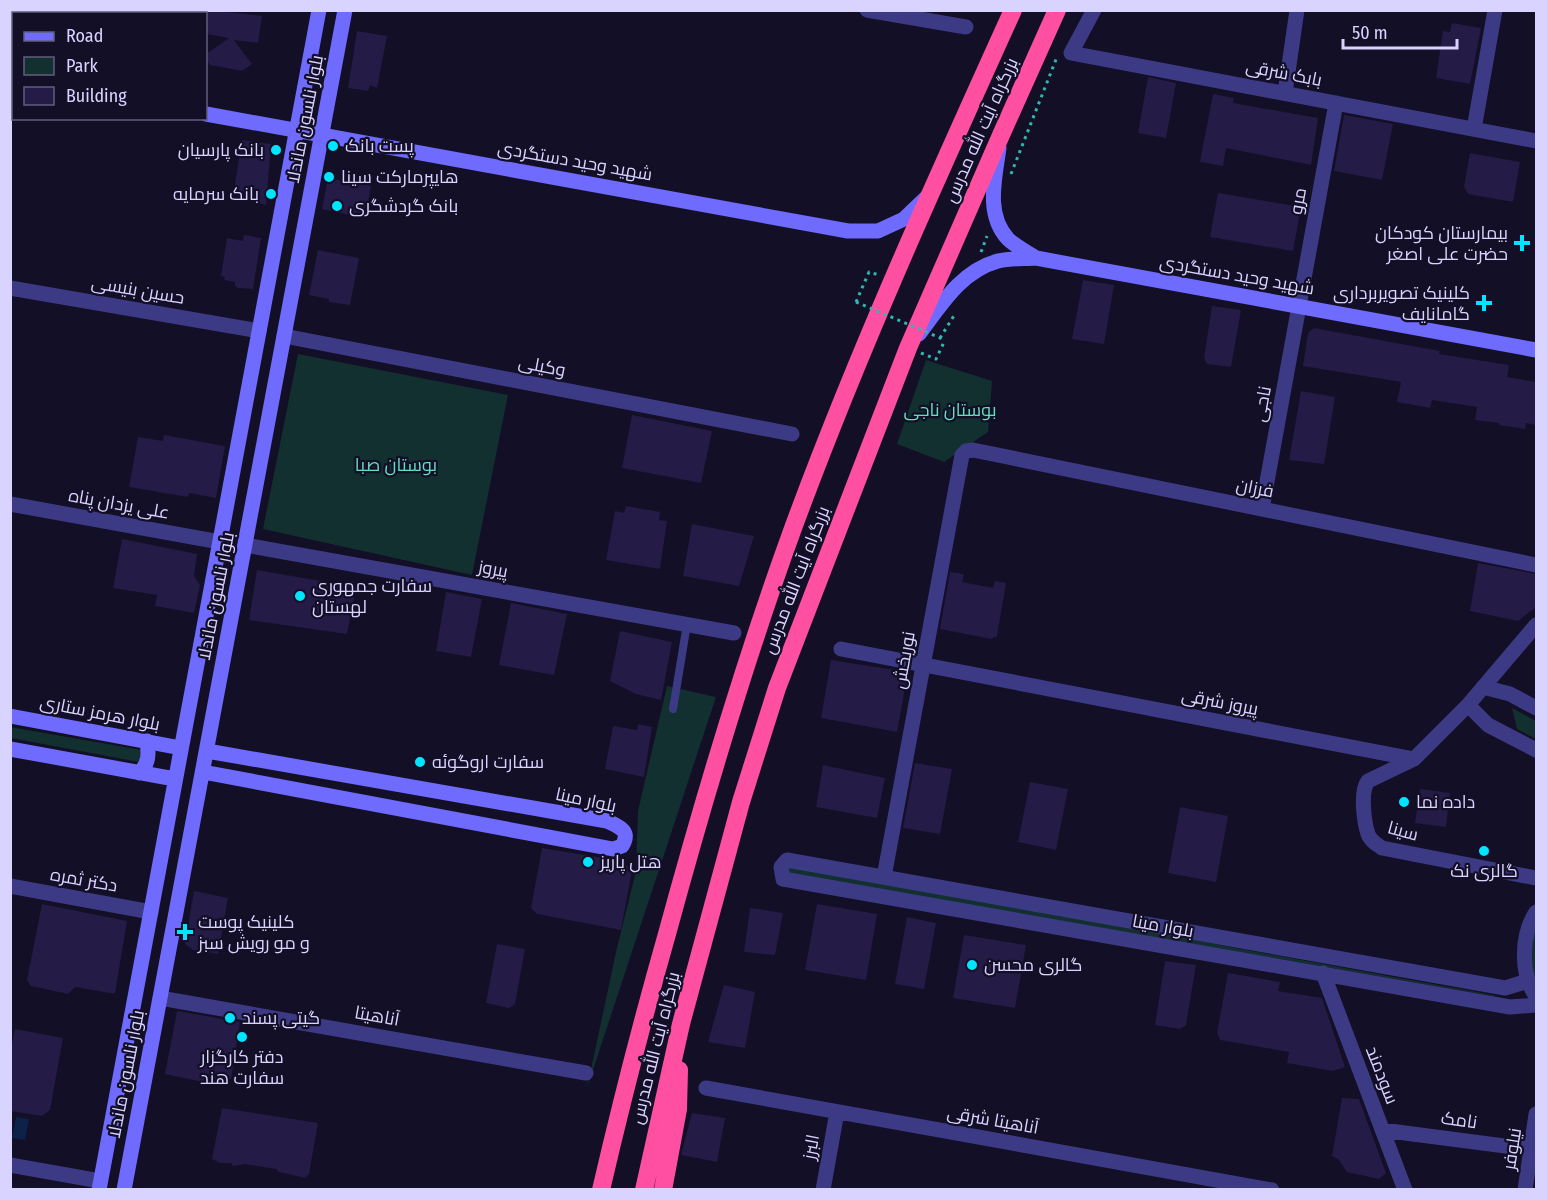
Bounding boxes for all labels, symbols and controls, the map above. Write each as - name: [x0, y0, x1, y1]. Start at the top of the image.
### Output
- legend: [12, 12, 207, 120]
- scale bar: [1343, 12, 1457, 50]
- text: 50 m: [1352, 22, 1388, 44]
- text: Road: [66, 25, 103, 47]
- street label: بلوار نلسون ماندلا: [282, 53, 328, 185]
- street label: بزرگراه آیت الله مدرس: [938, 54, 1023, 206]
- text: Park: [66, 55, 99, 77]
- street label: بابک شرقی: [1244, 55, 1324, 91]
- text: Building: [66, 85, 127, 107]
- place label: پست بانک: [345, 135, 414, 158]
- street label: شهید وحید دستگردی: [496, 137, 654, 185]
- place label: بانک پارسیان: [178, 139, 264, 162]
- marker: پست بانک: [326, 139, 340, 153]
- marker: بانک پارسیان: [269, 143, 283, 157]
- place label: هایپرمارکت سینا: [341, 166, 459, 189]
- marker: هایپرمارکت سینا: [322, 170, 336, 184]
- place label: بانک سرمایه: [173, 183, 259, 205]
- street label: مرو: [1285, 186, 1311, 216]
- marker: بانک سرمایه: [264, 187, 278, 201]
- place label: بانک گردشگری: [349, 195, 458, 217]
- marker: بانک گردشگری: [330, 199, 344, 213]
- place label: بیمارستان کودکان حضرت علی اصغر: [1375, 222, 1508, 265]
- marker: بیمارستان کودکان حضرت علی اصغر: [1513, 234, 1531, 252]
- street label: شهید وحید دستگردی: [1158, 251, 1316, 299]
- street label: حسین بنیسی: [90, 271, 186, 309]
- place label: کلینیک تصویربرداری گامانایف: [1333, 282, 1470, 325]
- marker: کلینیک تصویربرداری گامانایف: [1475, 294, 1493, 312]
- street label: وكيلی: [516, 351, 568, 381]
- street label: ناجی: [1248, 384, 1276, 424]
- park label: بوستان ناجی: [904, 399, 996, 421]
- park label: بوستان صبا: [355, 454, 437, 476]
- street label: فرزان: [1234, 474, 1276, 502]
- street label: علی یزدان پناه: [67, 484, 171, 525]
- street label: بزرگراه آیت الله مدرس: [757, 503, 834, 657]
- street label: بلوار نلسون ماندلا: [193, 530, 239, 662]
- street label: پیروز: [475, 555, 510, 583]
- place label: سفارت جمهوری لهستان: [312, 575, 432, 618]
- marker: سفارت جمهوری لهستان: [293, 589, 307, 603]
- street label: نوربخش: [888, 629, 920, 691]
- street label: پیروز شرقی: [1180, 684, 1260, 721]
- street label: بلوار هرمز ستاری: [38, 691, 162, 735]
- place label: سفارت اروگوئه: [432, 751, 544, 773]
- marker: سفارت اروگوئه: [413, 755, 427, 769]
- street label: بلوار مینا: [553, 783, 619, 817]
- place label: داده نما: [1416, 791, 1475, 813]
- marker: داده نما: [1397, 795, 1411, 809]
- street label: سینا: [1385, 816, 1421, 846]
- marker: گالری نک: [1477, 844, 1491, 858]
- place label: هتل پاریز: [599, 851, 662, 874]
- marker: هتل پاریز: [581, 855, 595, 869]
- place label: گالری نک: [1450, 860, 1518, 882]
- street label: دکتر ثمره: [49, 863, 119, 897]
- street label: بلوار مینا: [1131, 910, 1195, 942]
- place label: کلینیک پوست و مو رویش سبز: [197, 911, 310, 954]
- marker: کلینیک پوست و مو رویش سبز: [176, 923, 194, 941]
- place label: گالری محسن: [984, 954, 1082, 976]
- marker: گالری محسن: [965, 958, 979, 972]
- street label: بزرگراه آیت الله مدرس: [624, 969, 685, 1127]
- street label: آناهیتا: [353, 1001, 401, 1031]
- place label: گیتی پسند: [242, 1007, 320, 1030]
- street label: بلوار نلسون ماندلا: [103, 1008, 149, 1140]
- marker: گیتی پسند: [223, 1011, 237, 1025]
- marker: دفتر کارگزار سفارت هند: [235, 1030, 249, 1044]
- street label: سودمند: [1361, 1043, 1403, 1107]
- place label: دفتر کارگزار سفارت هند: [200, 1046, 284, 1089]
- street label: آناهیتا شرقی: [945, 1101, 1041, 1139]
- street label: نامک: [1439, 1107, 1479, 1133]
- street label: نیلوفر: [1498, 1126, 1526, 1173]
- street label: البرز: [798, 1133, 824, 1162]

